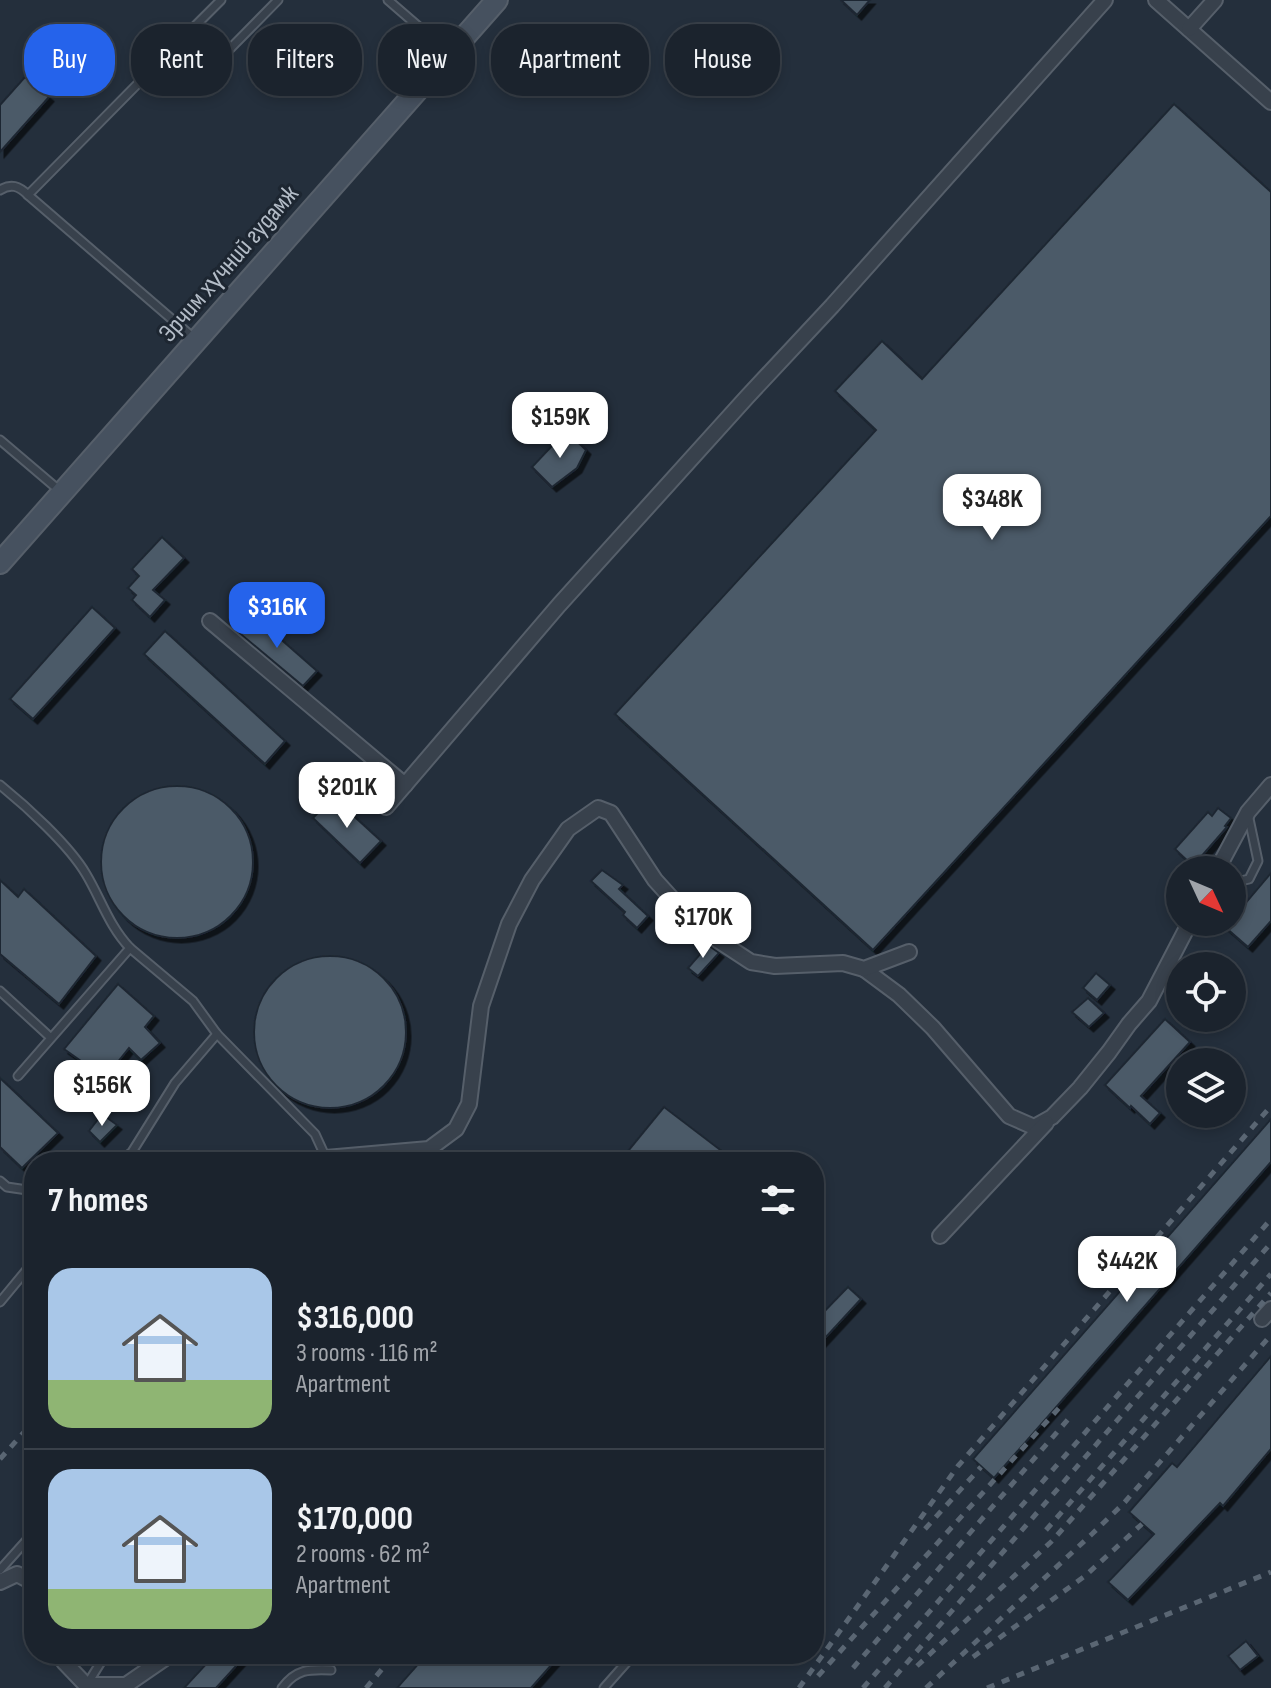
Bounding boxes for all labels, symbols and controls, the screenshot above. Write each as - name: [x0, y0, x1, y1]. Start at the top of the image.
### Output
- chip: Buy: [24, 24, 115, 96]
- chip: Rent: [131, 24, 232, 96]
- chip: Filters: [248, 24, 362, 96]
- chip: New: [378, 24, 475, 96]
- chip: Apartment: [491, 24, 649, 96]
- chip: House: [665, 24, 780, 96]
- street label: Эрчим хүчний гудамж: [152, 179, 306, 349]
- pin: $159K: [504, 392, 616, 460]
- text: $159K: [530, 402, 590, 433]
- pin: $348K: [936, 474, 1048, 542]
- text: $348K: [961, 484, 1023, 515]
- pin: $316K: [221, 582, 333, 650]
- text: $316K: [247, 592, 307, 623]
- pin: $201K: [291, 762, 403, 830]
- text: $201K: [317, 772, 377, 803]
- north arrow: [1166, 856, 1246, 936]
- map controls: [1166, 856, 1246, 1128]
- pin: $170K: [647, 892, 759, 960]
- text: $170K: [673, 902, 733, 933]
- button: locate: [1166, 952, 1246, 1032]
- button: layers: [1166, 1048, 1246, 1128]
- pin: $156K: [46, 1060, 158, 1128]
- text: $156K: [72, 1070, 132, 1101]
- icon: filters: [756, 1178, 800, 1222]
- text: 7 homes: [48, 1180, 148, 1221]
- pin: $442K: [1071, 1236, 1183, 1304]
- text: $442K: [1096, 1246, 1158, 1277]
- text: $316,000: [296, 1297, 414, 1338]
- icon: home: [112, 1300, 208, 1396]
- text: 3 rooms · 116 m²: [296, 1338, 438, 1369]
- text: Apartment: [296, 1369, 390, 1400]
- text: $170,000: [296, 1498, 413, 1539]
- icon: home: [112, 1501, 208, 1597]
- text: 2 rooms · 62 m²: [296, 1539, 430, 1570]
- text: Apartment: [296, 1570, 390, 1601]

